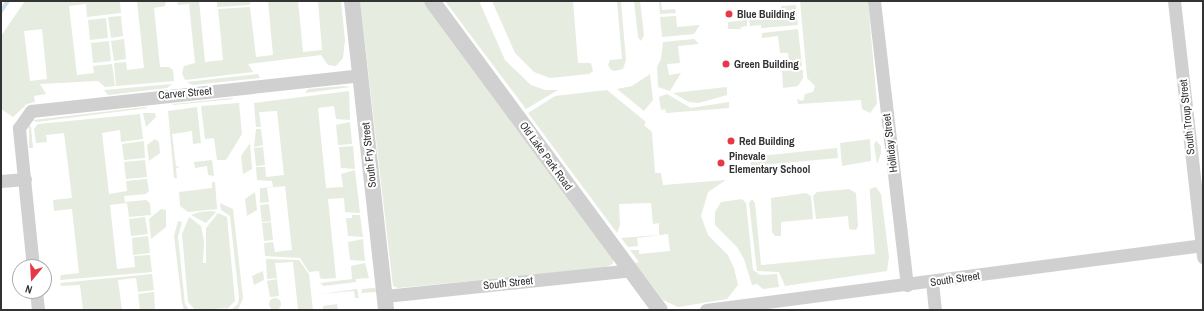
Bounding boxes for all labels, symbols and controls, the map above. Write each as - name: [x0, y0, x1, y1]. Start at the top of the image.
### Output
- place label: Blue Building: [737, 7, 795, 21]
- marker: Blue Building: [724, 9, 734, 19]
- place label: Green Building: [734, 57, 799, 71]
- marker: Green Building: [721, 59, 731, 69]
- street label: South Troup Street: [1176, 79, 1198, 155]
- street label: Carver Street: [158, 84, 212, 102]
- street label: Holliday Street: [880, 113, 900, 173]
- street label: Old Lake Park Road: [517, 119, 575, 193]
- street label: South Fry Street: [359, 122, 379, 188]
- place label: Red Building: [739, 134, 795, 148]
- marker: Red Building: [726, 136, 736, 146]
- place label: Pinevale Elementary School: [729, 150, 810, 176]
- marker: Pinevale Elementary School: [716, 158, 726, 168]
- north arrow: [12, 259, 52, 299]
- street label: South Street: [929, 269, 981, 289]
- street label: South Street: [482, 274, 534, 292]
- text: N: [23, 282, 34, 297]

